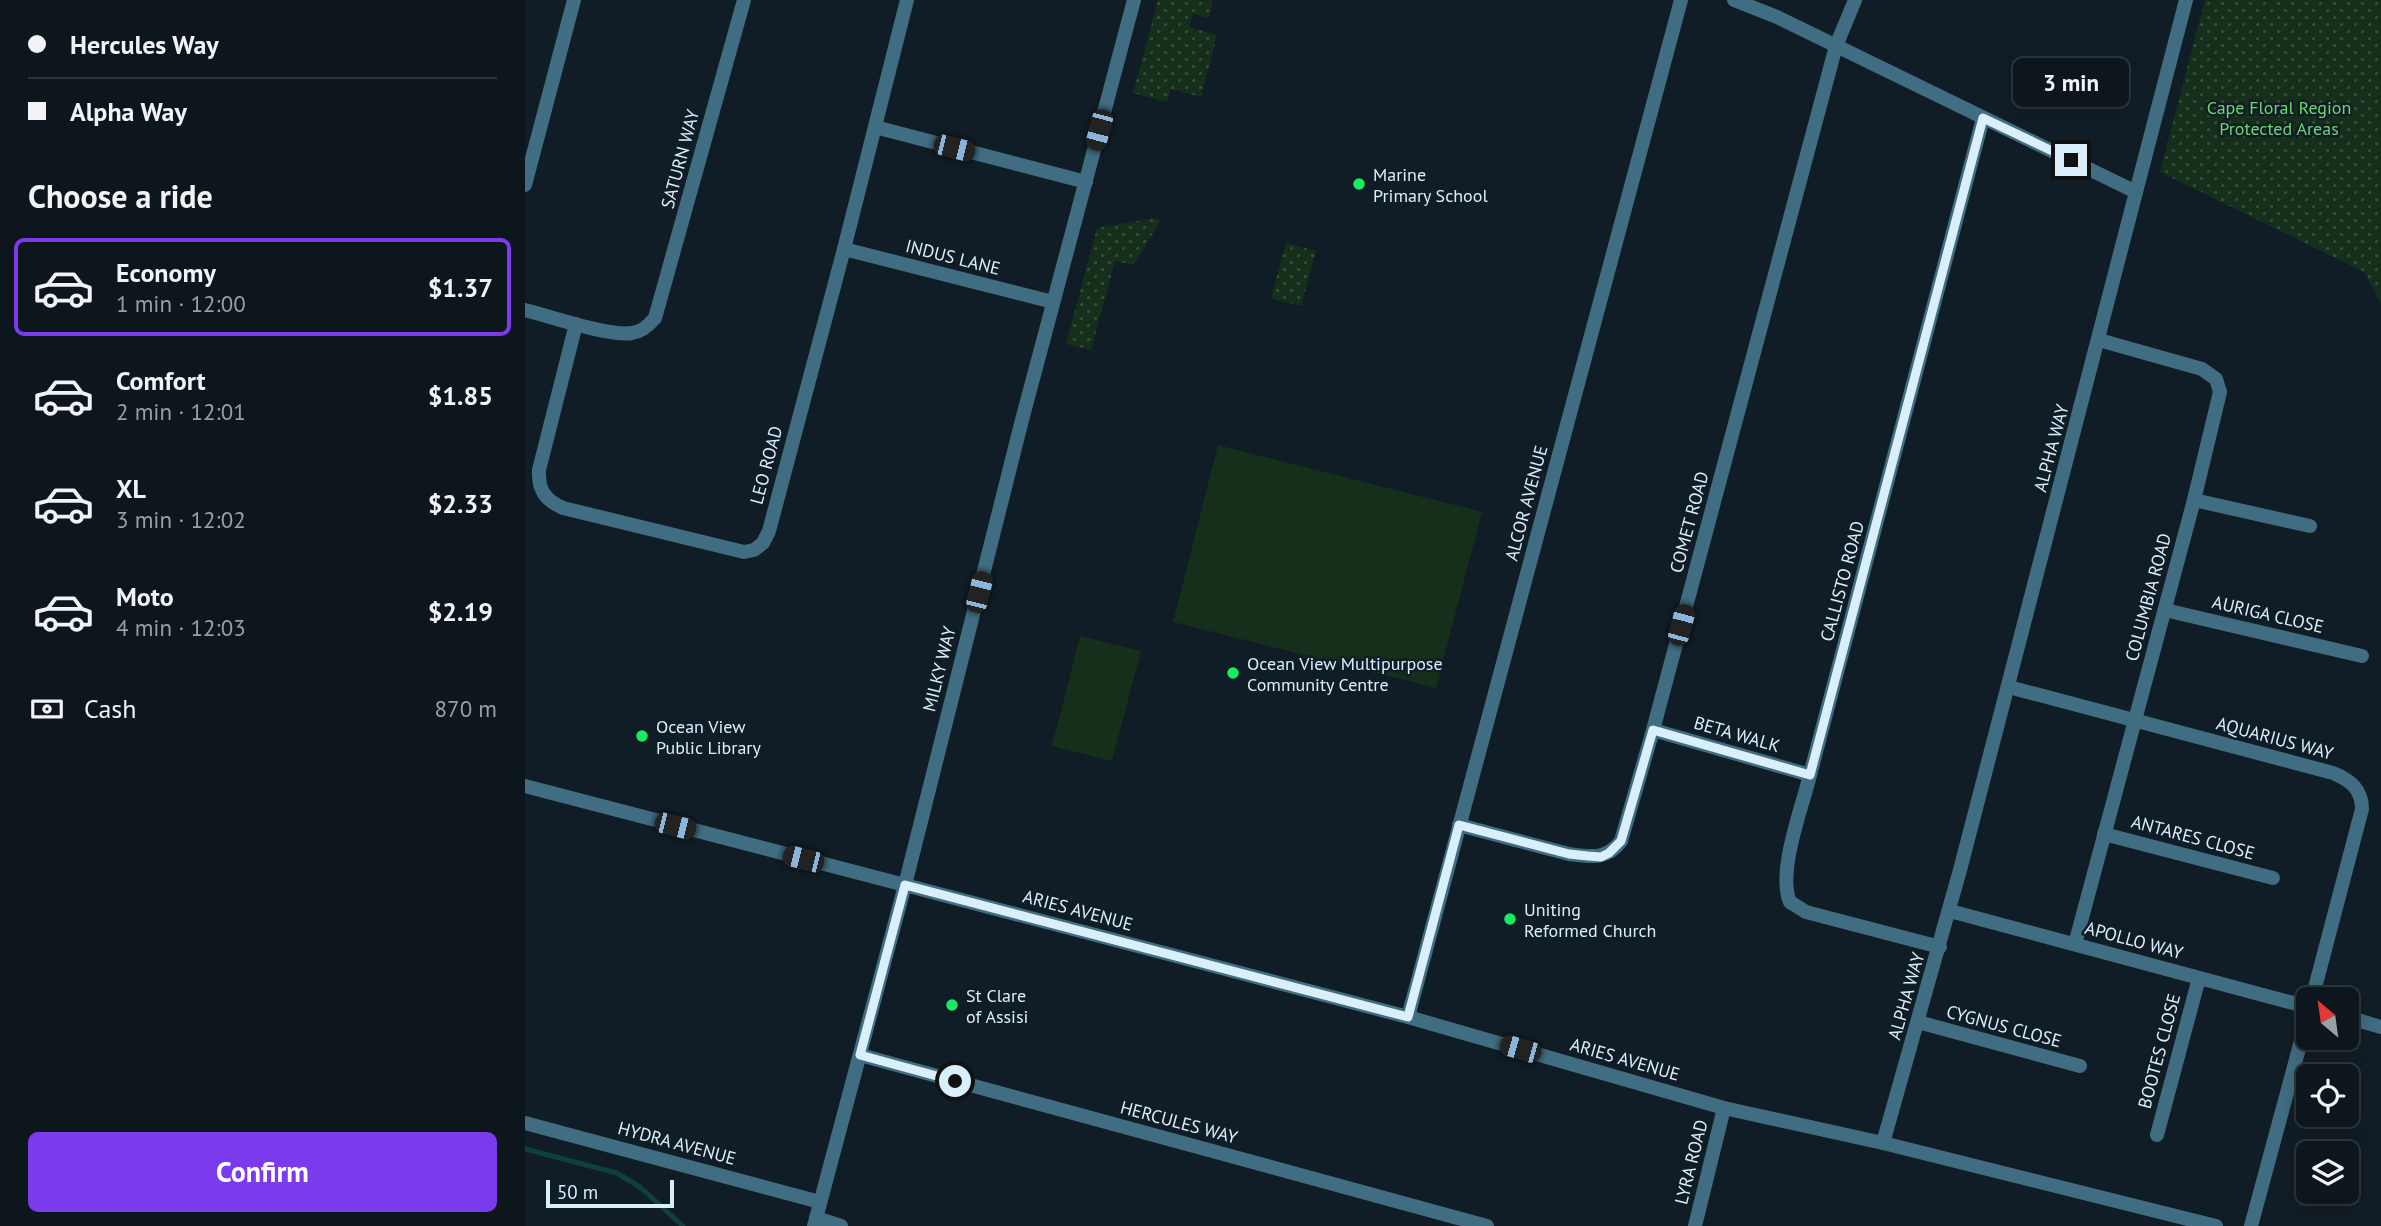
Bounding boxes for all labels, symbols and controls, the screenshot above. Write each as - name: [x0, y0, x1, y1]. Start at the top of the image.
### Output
- text: Hercules Way: [70, 28, 219, 61]
- callout: 3 min: [2013, 58, 2129, 108]
- text: 3 min: [2043, 68, 2099, 97]
- text: Alpha Way: [70, 95, 187, 128]
- park label: Cape Floral Region Protected Areas: [2207, 96, 2351, 140]
- street label: SATURN WAY: [656, 107, 704, 211]
- car: [1084, 107, 1115, 153]
- car: [932, 133, 977, 163]
- route end: [2055, 144, 2087, 176]
- place label: Marine Primary School: [1373, 163, 1488, 207]
- text: Choose a ride: [28, 175, 213, 217]
- marker: Marine Primary School: [1351, 176, 1367, 192]
- street label: INDUS LANE: [903, 234, 1003, 280]
- icon: car: [32, 256, 95, 319]
- text: Economy: [116, 256, 216, 289]
- text: $1.37: [428, 271, 493, 304]
- text: 1 min · 12:00: [116, 289, 246, 318]
- icon: car: [32, 364, 95, 427]
- text: Comfort: [116, 364, 206, 397]
- text: $1.85: [428, 379, 493, 412]
- text: 2 min · 12:01: [116, 397, 246, 426]
- street label: ALPHA WAY: [2028, 402, 2074, 494]
- street label: LEO ROAD: [745, 423, 787, 507]
- street label: ALCOR AVENUE: [1500, 443, 1552, 563]
- street label: COMET ROAD: [1664, 469, 1714, 575]
- icon: car: [32, 472, 95, 535]
- text: XL: [116, 472, 146, 505]
- text: $2.33: [428, 487, 493, 520]
- text: 3 min · 12:02: [116, 505, 246, 534]
- street label: CALLISTO ROAD: [1815, 518, 1869, 644]
- street label: COLUMBIA ROAD: [2120, 530, 2176, 664]
- car: [964, 569, 995, 615]
- icon: car: [32, 580, 95, 643]
- text: Moto: [116, 580, 174, 613]
- street label: AURIGA CLOSE: [2210, 590, 2326, 638]
- text: $2.19: [428, 595, 493, 628]
- car: [1666, 602, 1697, 648]
- text: 4 min · 12:03: [116, 613, 246, 642]
- street label: MILKY WAY: [917, 624, 961, 714]
- place label: Ocean View Multipurpose Community Centre: [1247, 652, 1443, 696]
- marker: Ocean View Multipurpose Community Centre: [1225, 665, 1241, 681]
- icon: cash: [28, 690, 66, 728]
- text: Cash: [84, 692, 136, 725]
- text: 870 m: [435, 694, 497, 723]
- street label: BETA WALK: [1691, 711, 1783, 757]
- street label: AQUARIUS WAY: [2214, 711, 2336, 765]
- place label: Ocean View Public Library: [656, 715, 761, 759]
- marker: Ocean View Public Library: [634, 728, 650, 744]
- street label: ANTARES CLOSE: [2129, 810, 2257, 864]
- car: [653, 811, 698, 841]
- car: [781, 844, 826, 874]
- street label: ARIES AVENUE: [1020, 884, 1136, 936]
- place label: Uniting Reformed Church: [1524, 898, 1656, 942]
- marker: Uniting Reformed Church: [1502, 911, 1518, 927]
- street label: APOLLO WAY: [2082, 916, 2186, 964]
- street label: ALPHA WAY: [1883, 950, 1929, 1042]
- place label: St Clare of Assisi: [966, 984, 1028, 1028]
- north arrow: [2296, 987, 2359, 1050]
- map controls: [2296, 987, 2359, 1204]
- street label: BOOTES CLOSE: [2133, 991, 2185, 1111]
- marker: St Clare of Assisi: [944, 997, 960, 1013]
- street label: CYGNUS CLOSE: [1944, 1000, 2064, 1052]
- street label: ARIES AVENUE: [1568, 1032, 1682, 1086]
- car: [1497, 1033, 1544, 1065]
- button: locate: [2296, 1064, 2359, 1127]
- route start: [939, 1065, 971, 1097]
- street label: HERCULES WAY: [1118, 1095, 1240, 1149]
- street label: HYDRA AVENUE: [615, 1116, 739, 1170]
- street label: LYRA ROAD: [1669, 1117, 1713, 1207]
- button: Confirm: [28, 1132, 497, 1212]
- button: layers: [2296, 1141, 2359, 1204]
- scale bar: [546, 1177, 674, 1209]
- text: 50 m: [557, 1180, 598, 1204]

